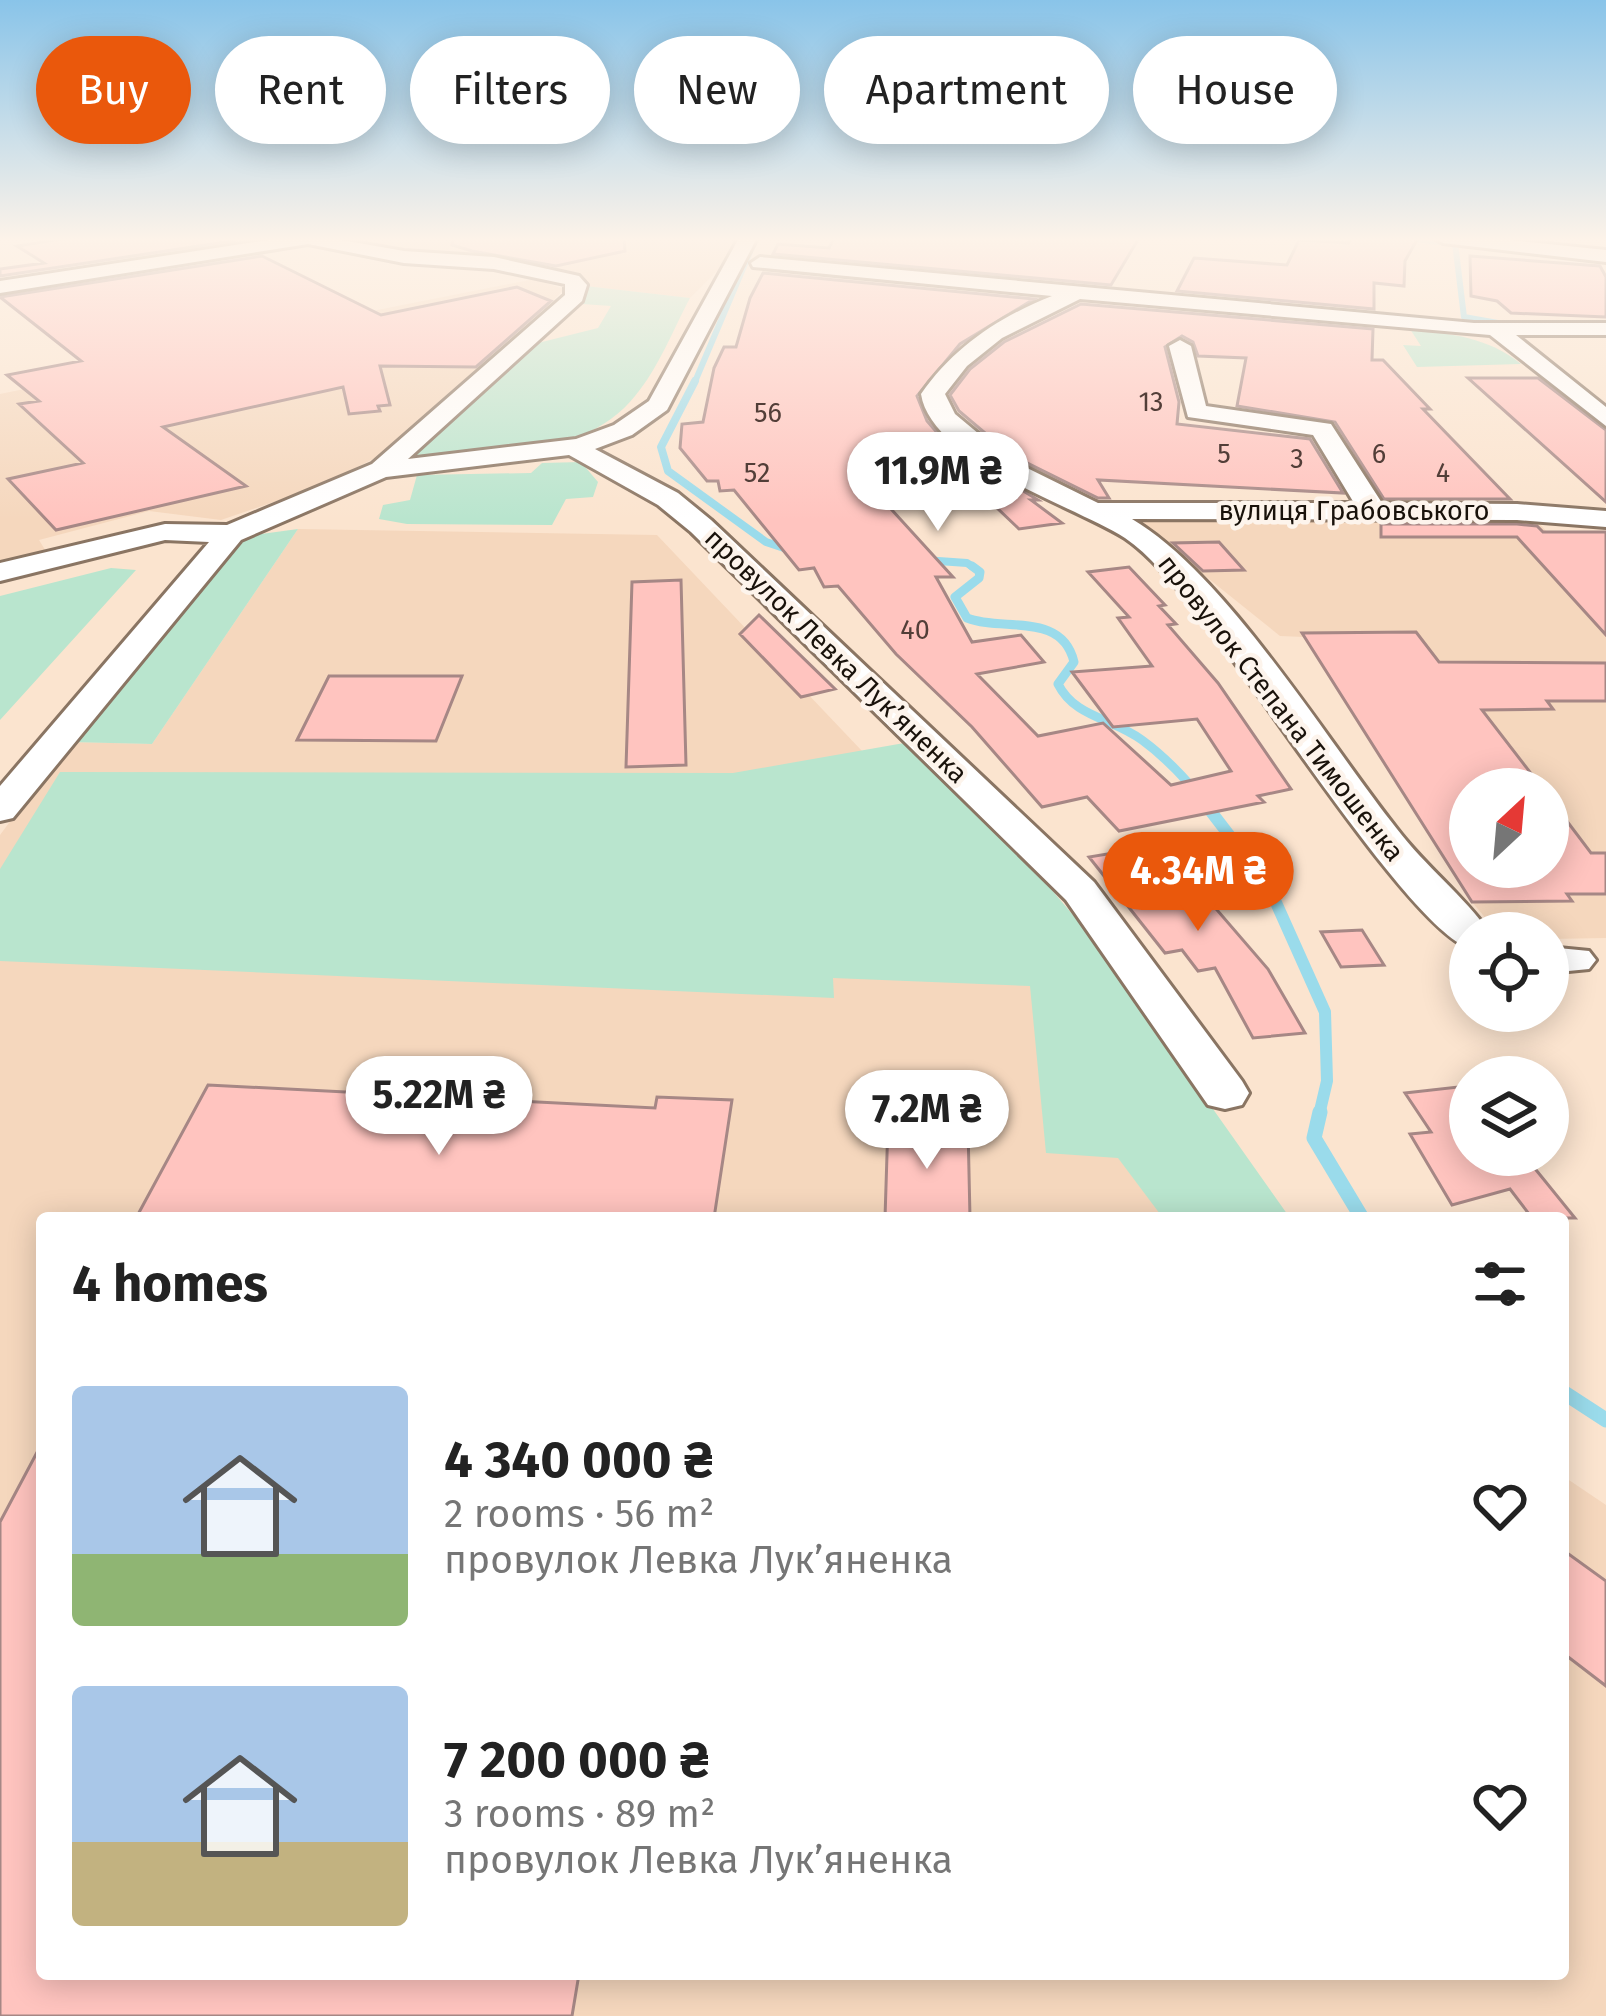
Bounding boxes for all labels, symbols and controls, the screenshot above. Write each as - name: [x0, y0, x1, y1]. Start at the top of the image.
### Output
- chip: Buy: [36, 36, 191, 144]
- chip: Rent: [215, 36, 386, 144]
- chip: Filters: [410, 36, 610, 144]
- chip: New: [634, 36, 800, 144]
- chip: Apartment: [824, 36, 1109, 144]
- chip: House: [1133, 36, 1337, 144]
- house number: 13: [1138, 386, 1164, 418]
- house number: 56: [754, 397, 782, 429]
- pin: 11.9M ₴: [827, 432, 1049, 534]
- house number: 5: [1217, 438, 1231, 470]
- house number: 6: [1372, 438, 1386, 470]
- house number: 3: [1290, 443, 1304, 475]
- text: 11.9M ₴: [874, 448, 1002, 494]
- house number: 52: [744, 457, 770, 489]
- house number: 4: [1436, 457, 1450, 489]
- street label: вулиця Грабовського: [1218, 495, 1490, 527]
- street label: провулок Левка Лукʼяненка: [698, 522, 974, 790]
- street label: провулок Степана Тимошенка: [1151, 548, 1411, 868]
- house number: 40: [900, 614, 930, 646]
- north arrow: [1449, 768, 1569, 888]
- map controls: [1449, 768, 1569, 1176]
- pin: 4.34M ₴: [1087, 832, 1309, 934]
- text: 4.34M ₴: [1130, 848, 1266, 894]
- button: locate: [1449, 912, 1569, 1032]
- pin: 5.22M ₴: [328, 1056, 550, 1158]
- button: layers: [1449, 1056, 1569, 1176]
- pin: 7.2M ₴: [829, 1070, 1025, 1172]
- text: 5.22M ₴: [373, 1072, 505, 1118]
- text: 7.2M ₴: [872, 1086, 982, 1132]
- icon: filters: [1467, 1251, 1533, 1317]
- text: 4 homes: [72, 1253, 268, 1315]
- text: 4 340 000 ₴: [444, 1429, 713, 1491]
- icon: home: [168, 1434, 312, 1578]
- icon: heart: [1467, 1473, 1533, 1539]
- text: 2 rooms · 56 m²: [444, 1491, 714, 1537]
- text: провулок Левка Лукʼяненка: [444, 1537, 953, 1583]
- text: 7 200 000 ₴: [444, 1729, 709, 1791]
- icon: home: [168, 1734, 312, 1878]
- icon: heart: [1467, 1773, 1533, 1839]
- text: 3 rooms · 89 m²: [444, 1791, 715, 1837]
- text: провулок Левка Лукʼяненка: [444, 1837, 953, 1883]

